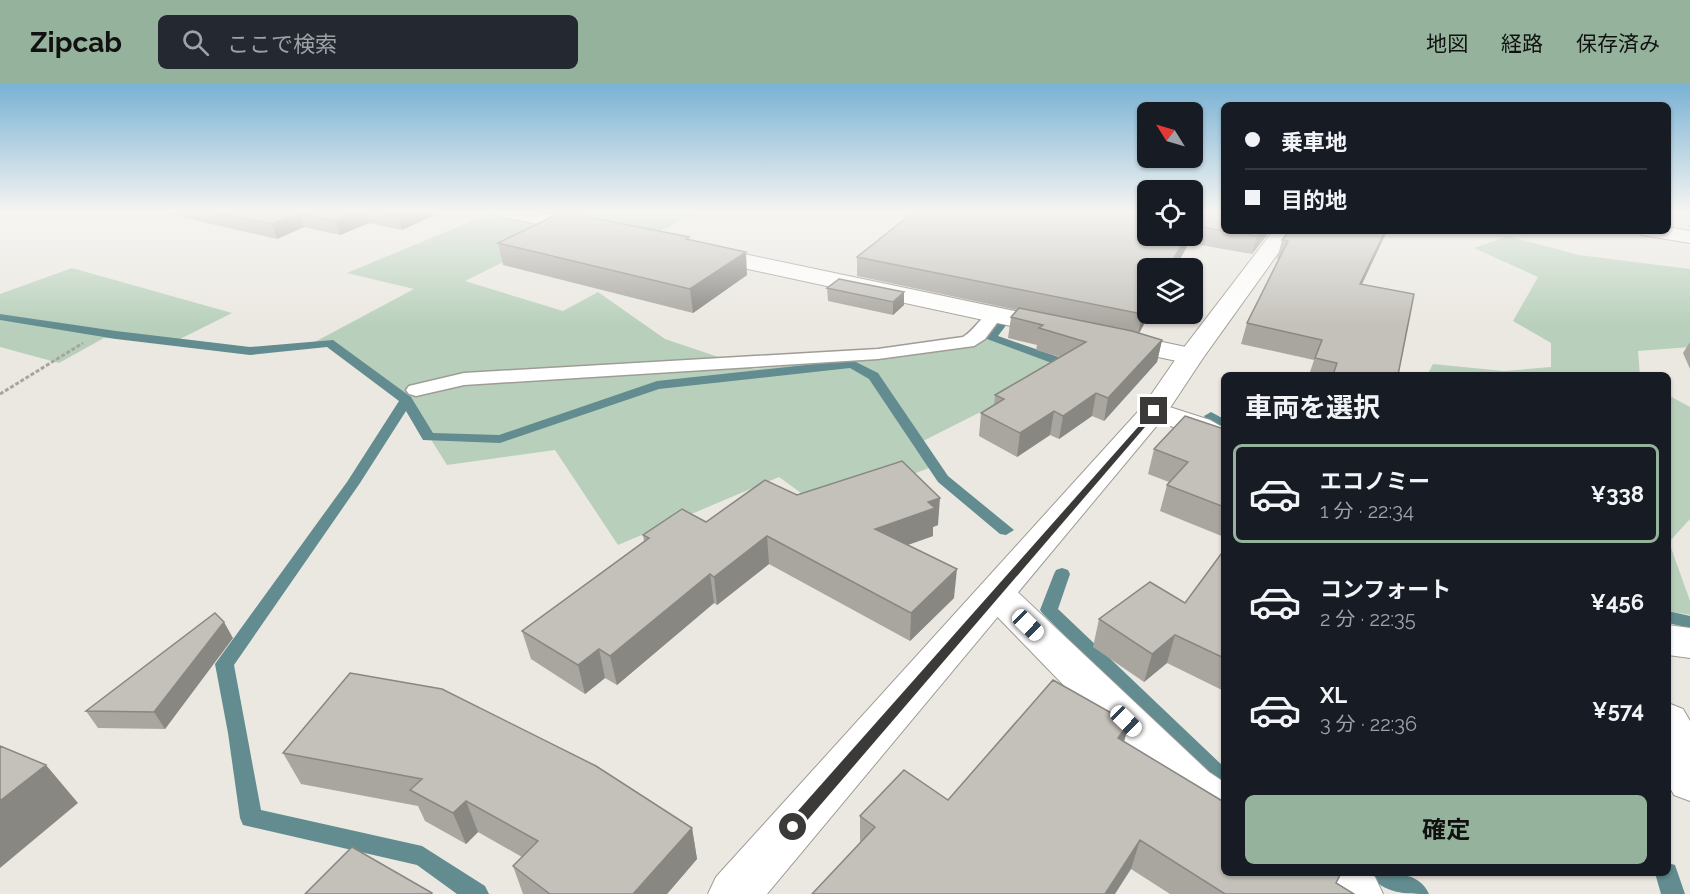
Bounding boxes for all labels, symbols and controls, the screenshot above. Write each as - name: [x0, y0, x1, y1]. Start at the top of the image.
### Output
- search box: [158, 15, 578, 69]
- text: Zipcab: [30, 26, 122, 59]
- icon: search: [179, 26, 212, 59]
- text: ここで検索: [227, 31, 337, 57]
- text: 地図: [1426, 31, 1468, 56]
- text: 経路: [1501, 31, 1543, 56]
- text: 保存済み: [1576, 31, 1660, 56]
- north arrow: [1137, 102, 1203, 168]
- map controls: [1137, 102, 1203, 324]
- text: 乗車地: [1281, 129, 1347, 155]
- button: locate: [1137, 180, 1203, 246]
- text: 目的地: [1281, 187, 1347, 213]
- button: layers: [1137, 258, 1203, 324]
- text: 車両を選択: [1245, 392, 1380, 423]
- route end: [1140, 397, 1167, 424]
- icon: car: [1248, 467, 1302, 521]
- text: エコノミー: [1320, 468, 1430, 494]
- text: ¥338: [1590, 481, 1644, 507]
- text: 1 分 · 22:34: [1320, 499, 1414, 523]
- icon: car: [1248, 575, 1302, 629]
- text: コンフォート: [1320, 576, 1451, 602]
- text: ¥456: [1590, 589, 1644, 615]
- car: [1009, 606, 1047, 644]
- text: 2 分 · 22:35: [1320, 607, 1416, 631]
- text: XL: [1320, 682, 1347, 708]
- icon: car: [1248, 683, 1302, 737]
- text: ¥574: [1592, 697, 1644, 723]
- car: [1107, 702, 1145, 740]
- text: 3 分 · 22:36: [1320, 712, 1417, 736]
- button: 確定: [1245, 795, 1647, 864]
- route start: [779, 813, 806, 840]

